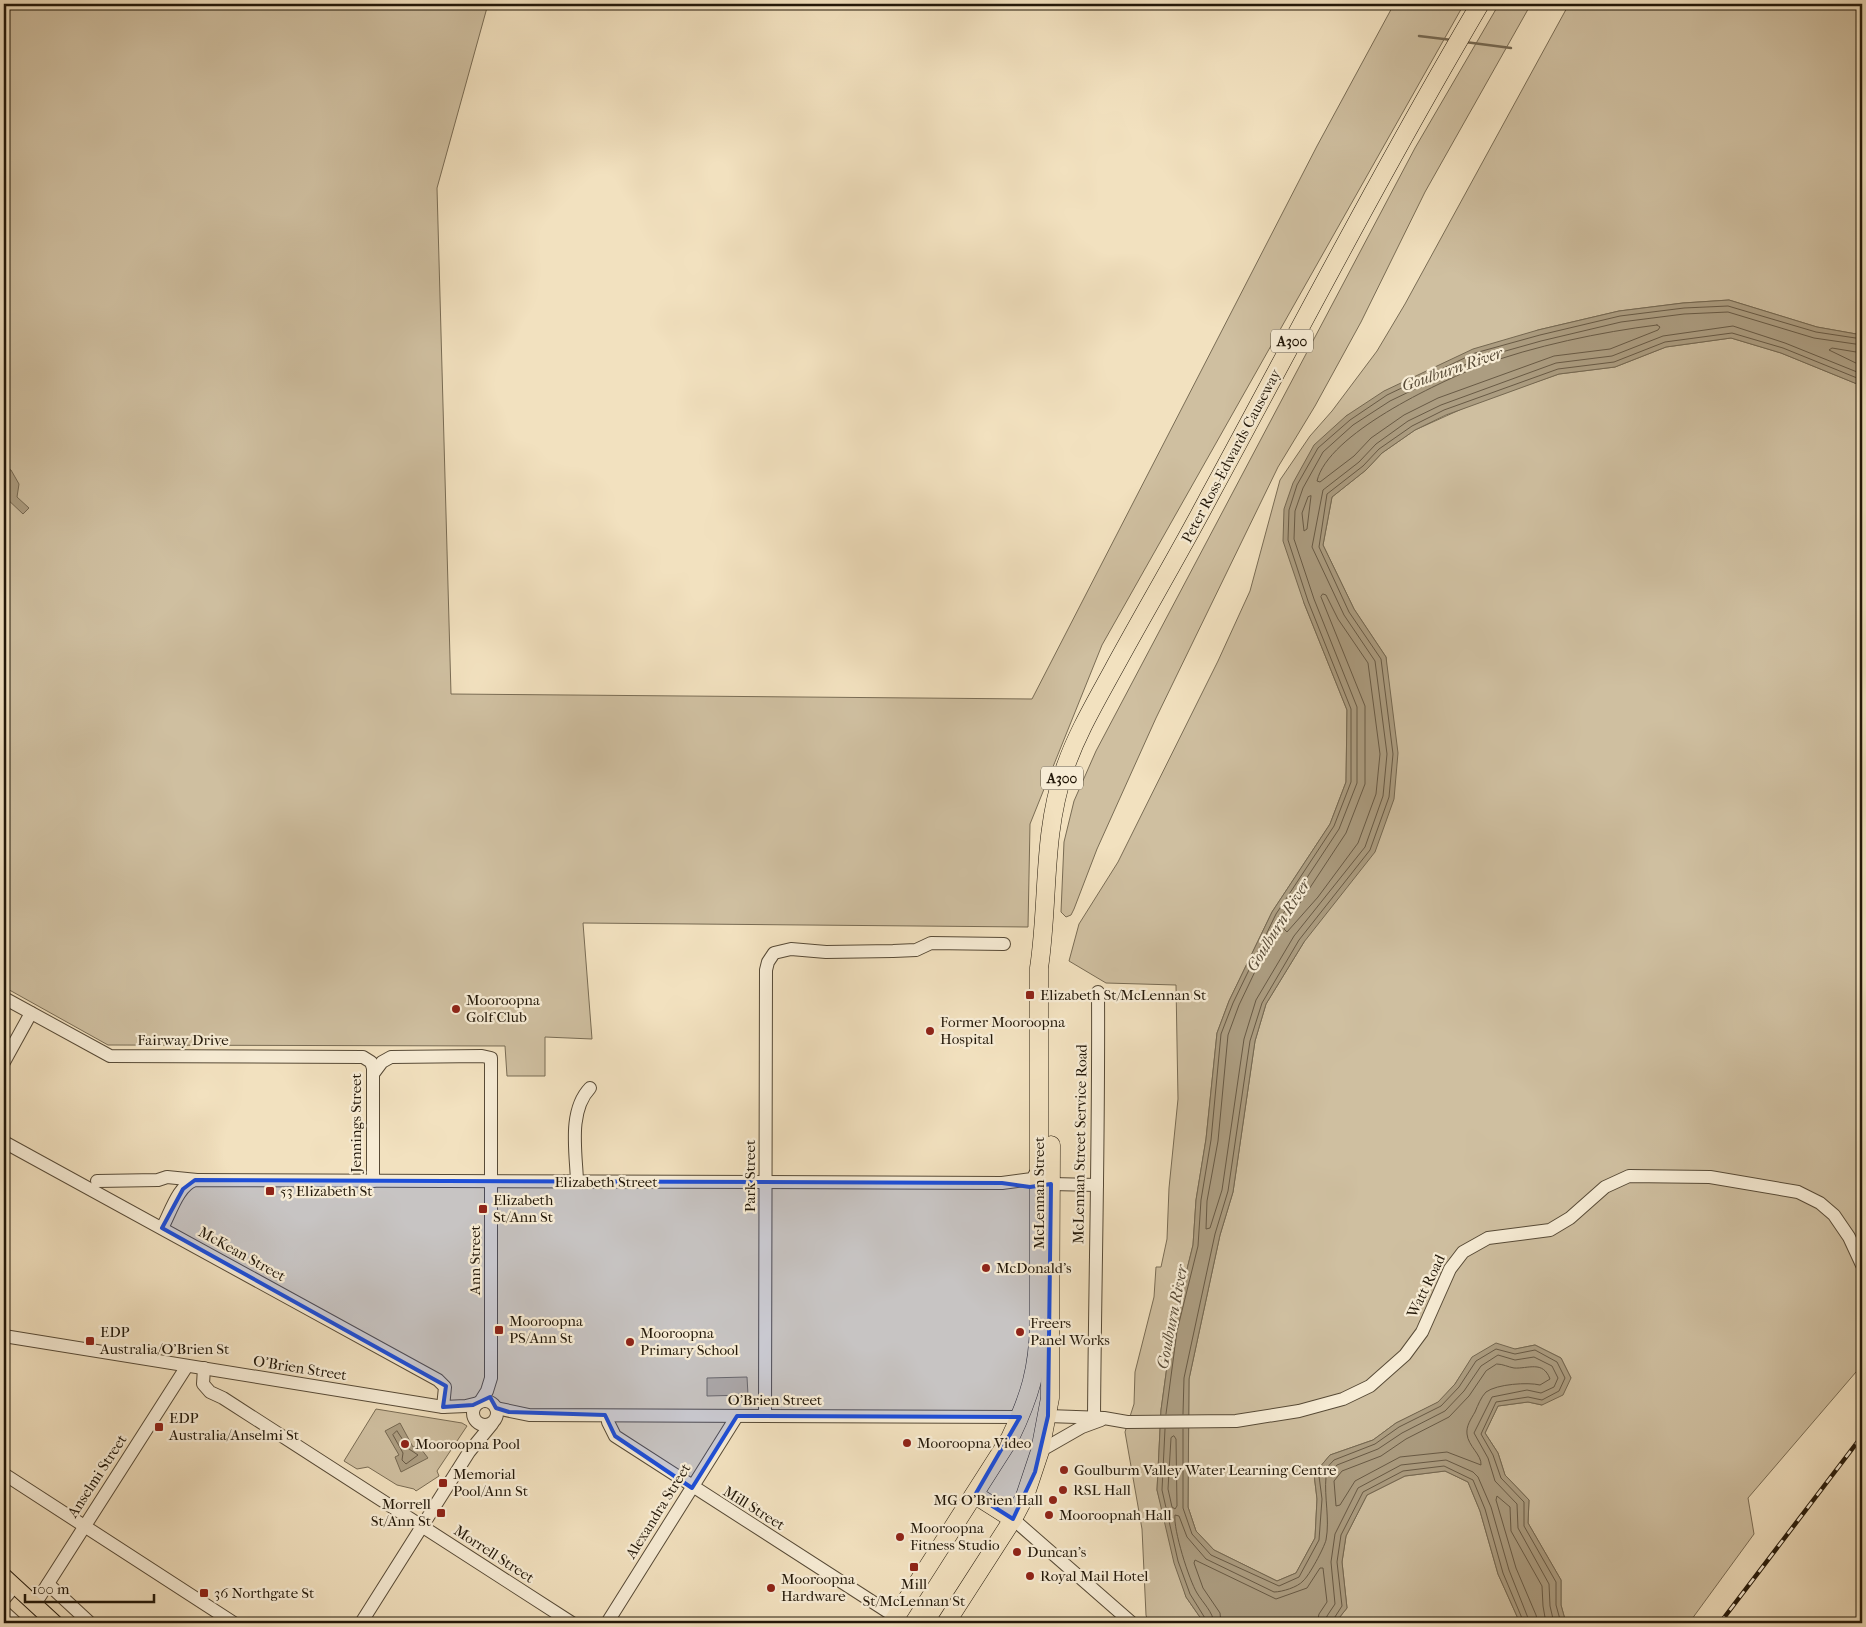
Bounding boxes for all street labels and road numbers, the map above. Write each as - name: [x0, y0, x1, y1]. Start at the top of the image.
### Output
- road number: A300: [1271, 330, 1313, 352]
- street label: Peter Ross-Edwards Causeway: [1178, 365, 1285, 546]
- road number: A300: [1041, 766, 1083, 790]
- street label: Fairway Drive: [137, 1031, 229, 1049]
- street label: McLennan Street Service Road: [1069, 1043, 1091, 1244]
- street label: Jennings Street: [347, 1073, 365, 1174]
- street label: McLennan Street: [1030, 1136, 1048, 1249]
- street label: Park Street: [741, 1139, 759, 1212]
- street label: Elizabeth Street: [554, 1173, 658, 1191]
- street label: McKean Street: [195, 1223, 289, 1286]
- street label: Ann Street: [466, 1224, 484, 1296]
- street label: Watt Road: [1403, 1251, 1449, 1321]
- street label: O'Brien Street: [252, 1352, 349, 1384]
- street label: O'Brien Street: [728, 1391, 823, 1409]
- street label: Anselmi Street: [63, 1431, 131, 1522]
- street label: Alexandra Street: [621, 1460, 695, 1563]
- street label: Mill Street: [720, 1482, 789, 1534]
- street label: Morrell Street: [450, 1521, 538, 1587]

